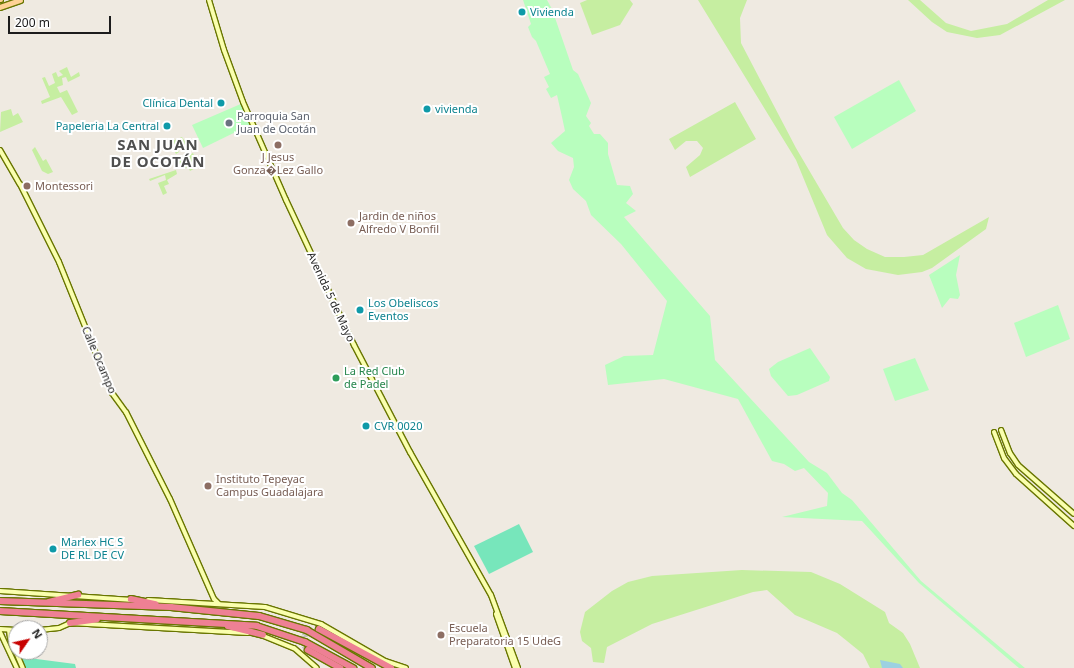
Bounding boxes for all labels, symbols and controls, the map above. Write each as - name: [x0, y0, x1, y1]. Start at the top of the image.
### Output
- place label: Vivienda: [530, 5, 574, 19]
- marker: Vivienda: [517, 7, 527, 17]
- scale bar: [10, 8, 113, 34]
- text: 200 m: [15, 14, 50, 31]
- place label: Clínica Dental: [142, 96, 213, 110]
- marker: Clínica Dental: [216, 98, 226, 108]
- place label: vivienda: [435, 102, 478, 116]
- marker: vivienda: [422, 104, 432, 114]
- place label: Parroquia San Juan de Ocotán: [237, 110, 316, 136]
- marker: Parroquia San Juan de Ocotán: [224, 118, 234, 128]
- place label: Papeleria La Central: [56, 119, 159, 133]
- marker: Papeleria La Central: [162, 121, 172, 131]
- district label: SAN JUAN DE OCOTÁN: [110, 135, 206, 170]
- marker: J Jesus Gonza�Lez Gallo: [273, 140, 283, 150]
- place label: J Jesus Gonza�Lez Gallo: [233, 151, 323, 177]
- place label: Montessori: [35, 179, 93, 193]
- marker: Montessori: [22, 181, 32, 191]
- place label: Jardin de niños Alfredo V Bonfil: [359, 210, 439, 236]
- marker: Jardin de niños Alfredo V Bonfil: [346, 218, 356, 228]
- street label: Avenida 5 de Mayo: [304, 250, 358, 344]
- place label: Los Obeliscos Eventos: [368, 297, 438, 323]
- marker: Los Obeliscos Eventos: [355, 305, 365, 315]
- street label: Calle Ocampo: [79, 324, 119, 396]
- place label: La Red Club de Padel: [344, 365, 405, 391]
- marker: La Red Club de Padel: [331, 373, 341, 383]
- place label: CVR 0020: [374, 419, 422, 433]
- marker: CVR 0020: [361, 421, 371, 431]
- place label: Instituto Tepeyac Campus Guadalajara: [216, 473, 324, 499]
- marker: Instituto Tepeyac Campus Guadalajara: [203, 481, 213, 491]
- place label: Marlex HC S DE RL DE CV: [61, 536, 124, 562]
- marker: Marlex HC S DE RL DE CV: [48, 544, 58, 554]
- north arrow: [8, 620, 48, 660]
- place label: Escuela Preparatoria 15 UdeG: [449, 622, 561, 648]
- text: N: [29, 626, 46, 641]
- marker: Escuela Preparatoria 15 UdeG: [436, 630, 446, 640]

